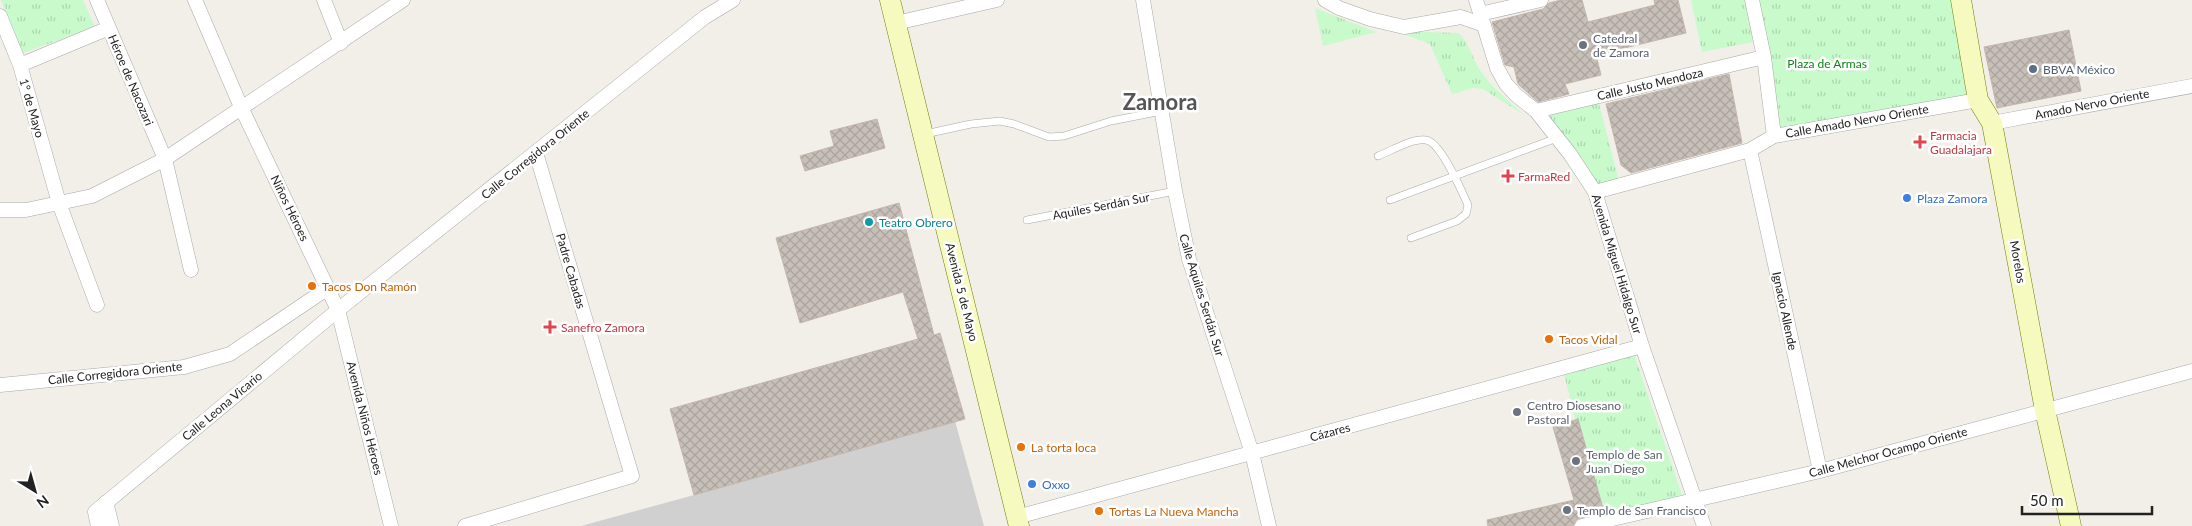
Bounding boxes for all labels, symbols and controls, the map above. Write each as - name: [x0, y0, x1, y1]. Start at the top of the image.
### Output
- place label: Catedral de Zamora: [1593, 31, 1649, 60]
- street label: Héroe de Nacozari: [105, 32, 157, 128]
- marker: Catedral de Zamora: [1577, 39, 1589, 51]
- park label: Plaza de Armas: [1787, 56, 1867, 71]
- place label: BBVA México: [2043, 62, 2115, 77]
- marker: BBVA México: [2027, 63, 2039, 75]
- street label: Calle Justo Mendoza: [1595, 64, 1705, 104]
- street label: 1° de Mayo: [16, 77, 48, 139]
- street label: Amado Nervo Oriente: [2033, 86, 2151, 122]
- district label: Zamora: [1123, 88, 1197, 115]
- street label: Calle Amado Nervo Oriente: [1784, 101, 1930, 141]
- street label: Calle Corregidora Oriente: [478, 106, 592, 202]
- place label: Farmacia Guadalajara: [1930, 128, 1992, 157]
- marker: Farmacia Guadalajara: [1914, 136, 1926, 148]
- place label: FarmaRed: [1518, 169, 1570, 184]
- marker: FarmaRed: [1502, 170, 1514, 182]
- street label: Niños Héroes: [268, 173, 312, 243]
- street label: Aquiles Serdán Sur: [1051, 189, 1151, 223]
- place label: Plaza Zamora: [1917, 191, 1988, 206]
- street label: Avenida Miguel Hidalgo Sur: [1589, 192, 1646, 336]
- marker: Plaza Zamora: [1901, 192, 1913, 204]
- place label: Teatro Obrero: [879, 215, 953, 230]
- marker: Teatro Obrero: [863, 216, 875, 228]
- street label: Padre Cabadas: [553, 232, 589, 310]
- street label: Calle Aquiles Serdán Sur: [1176, 232, 1228, 359]
- street label: Morelos: [2007, 239, 2029, 285]
- street label: Avenida 5 de Mayo: [942, 241, 982, 343]
- street label: Ignacio Allende: [1769, 270, 1801, 352]
- place label: Tacos Don Ramón: [322, 279, 417, 294]
- marker: Tacos Don Ramón: [306, 280, 318, 292]
- marker: Sanefro Zamora: [543, 320, 557, 334]
- place label: Sanefro Zamora: [561, 320, 645, 335]
- place label: Tacos Vidal: [1559, 332, 1617, 347]
- marker: Tacos Vidal: [1543, 333, 1555, 345]
- street label: Calle Corregidora Oriente: [47, 358, 183, 388]
- street label: Avenida Niños Héroes: [344, 360, 386, 476]
- street label: Calle Leona Vicario: [179, 368, 265, 444]
- place label: Centro Diosesano Pastoral: [1527, 398, 1621, 427]
- marker: Centro Diosesano Pastoral: [1511, 406, 1523, 418]
- street label: Cázares: [1308, 419, 1352, 445]
- street label: Calle Melchor Ocampo Oriente: [1807, 424, 1969, 480]
- place label: La torta loca: [1031, 440, 1096, 455]
- marker: La torta loca: [1015, 441, 1027, 453]
- place label: Templo de San Juan Diego: [1586, 447, 1662, 476]
- marker: Templo de San Juan Diego: [1570, 455, 1582, 467]
- north arrow: [10, 466, 60, 516]
- place label: Oxxo: [1042, 477, 1070, 492]
- marker: Oxxo: [1026, 478, 1038, 490]
- scale bar: [2022, 484, 2152, 516]
- text: 50 m: [2030, 491, 2064, 509]
- text: N: [34, 492, 53, 512]
- place label: Templo de San Francisco: [1577, 503, 1706, 518]
- place label: Tortas La Nueva Mancha: [1109, 504, 1239, 519]
- marker: Templo de San Francisco: [1561, 504, 1573, 516]
- marker: Tortas La Nueva Mancha: [1093, 505, 1105, 517]

